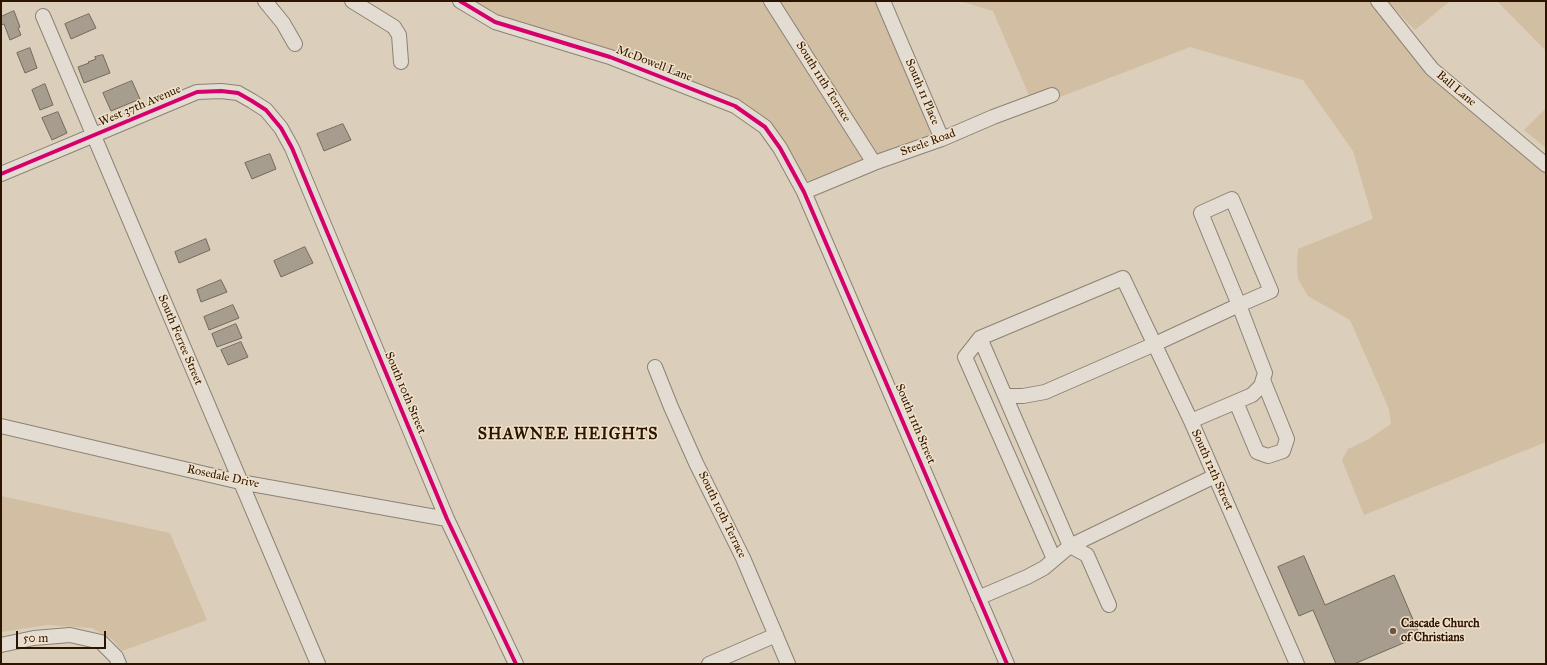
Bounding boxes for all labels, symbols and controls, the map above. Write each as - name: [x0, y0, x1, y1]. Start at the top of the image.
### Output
- street label: South 11th Terrace: [792, 39, 854, 125]
- street label: McDowell Lane: [614, 43, 694, 85]
- street label: South 11 Place: [902, 57, 942, 127]
- street label: Ball Lane: [1433, 68, 1479, 110]
- street label: West 37th Avenue: [97, 82, 183, 130]
- street label: Steele Road: [899, 126, 957, 160]
- street label: South Ferree Street: [154, 293, 206, 387]
- street label: South 10th Street: [381, 350, 429, 436]
- street label: South 11th Street: [892, 382, 938, 466]
- district label: SHAWNEE HEIGHTS: [478, 425, 658, 445]
- street label: South 12th Street: [1188, 427, 1236, 513]
- street label: Rosedale Drive: [186, 462, 260, 492]
- street label: South 10th Terrace: [695, 469, 749, 561]
- place label: Cascade Church of Christians: [1401, 617, 1480, 645]
- scale bar: [18, 623, 108, 649]
- marker: Cascade Church of Christians: [1388, 626, 1398, 636]
- text: 50 m: [23, 631, 48, 645]

